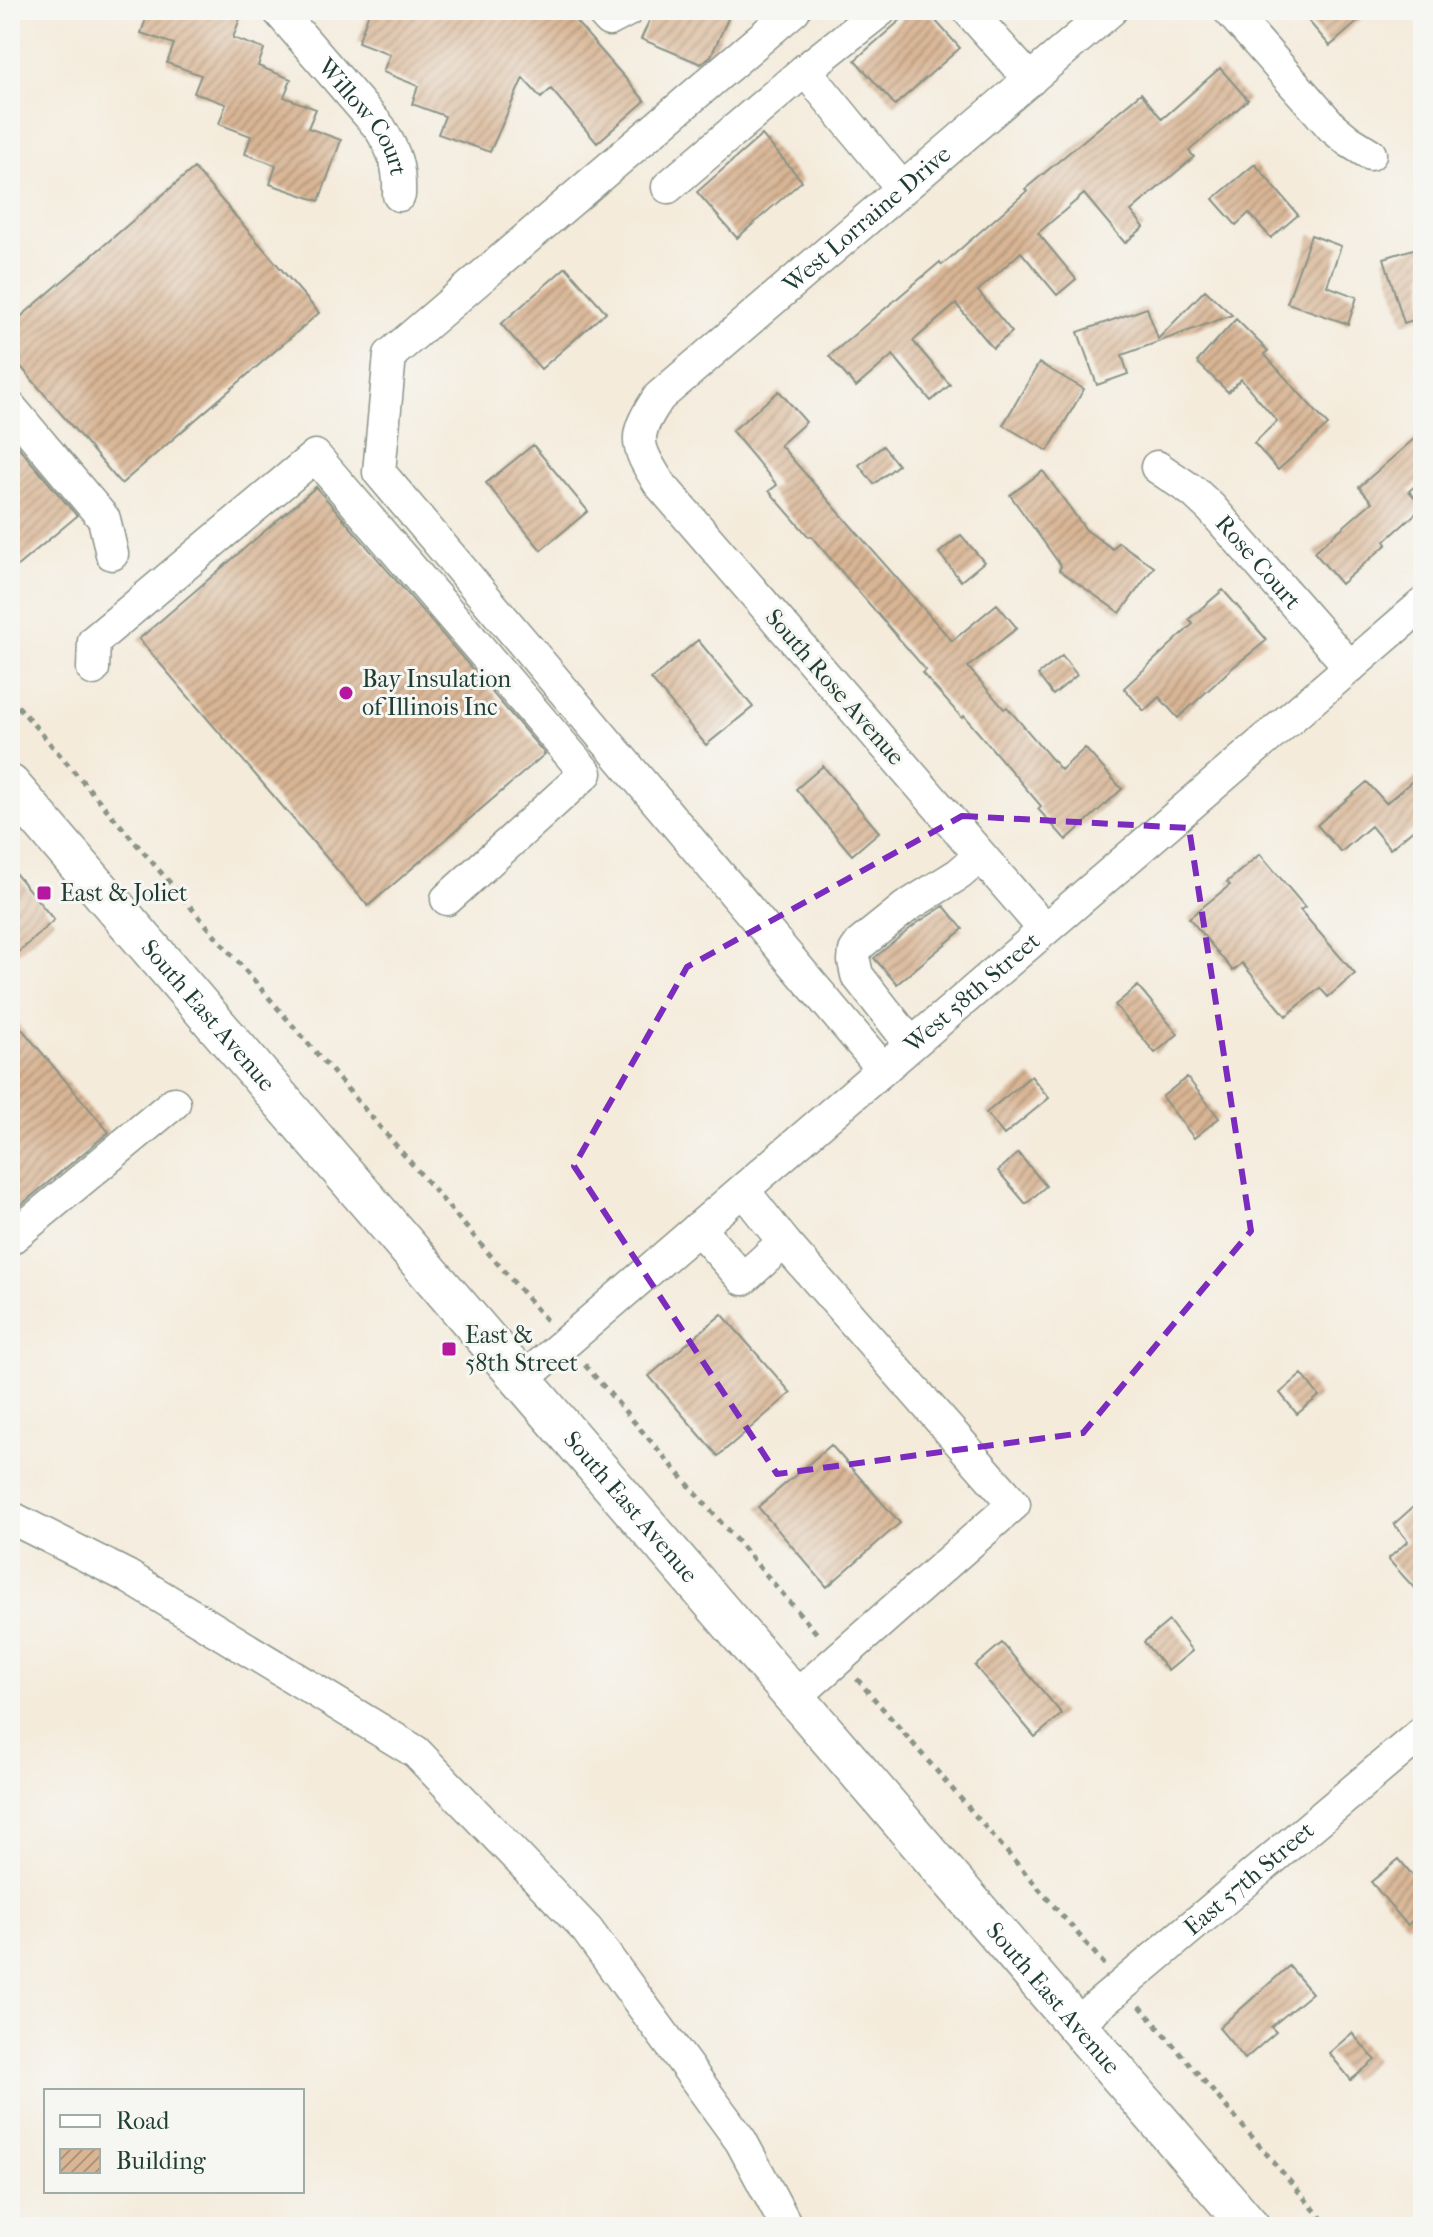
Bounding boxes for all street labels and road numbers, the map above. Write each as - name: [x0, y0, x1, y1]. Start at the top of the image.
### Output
- street label: Willow Court: [312, 52, 413, 178]
- street label: West Lorraine Drive: [777, 140, 956, 299]
- street label: Rose Court: [1210, 509, 1307, 615]
- street label: South Rose Avenue: [760, 603, 910, 771]
- street label: West 58th Street: [898, 926, 1046, 1059]
- street label: South East Avenue: [135, 934, 281, 1097]
- street label: South East Avenue: [558, 1425, 704, 1588]
- street label: East 57th Street: [1178, 1816, 1320, 1941]
- street label: South East Avenue: [980, 1917, 1126, 2080]

